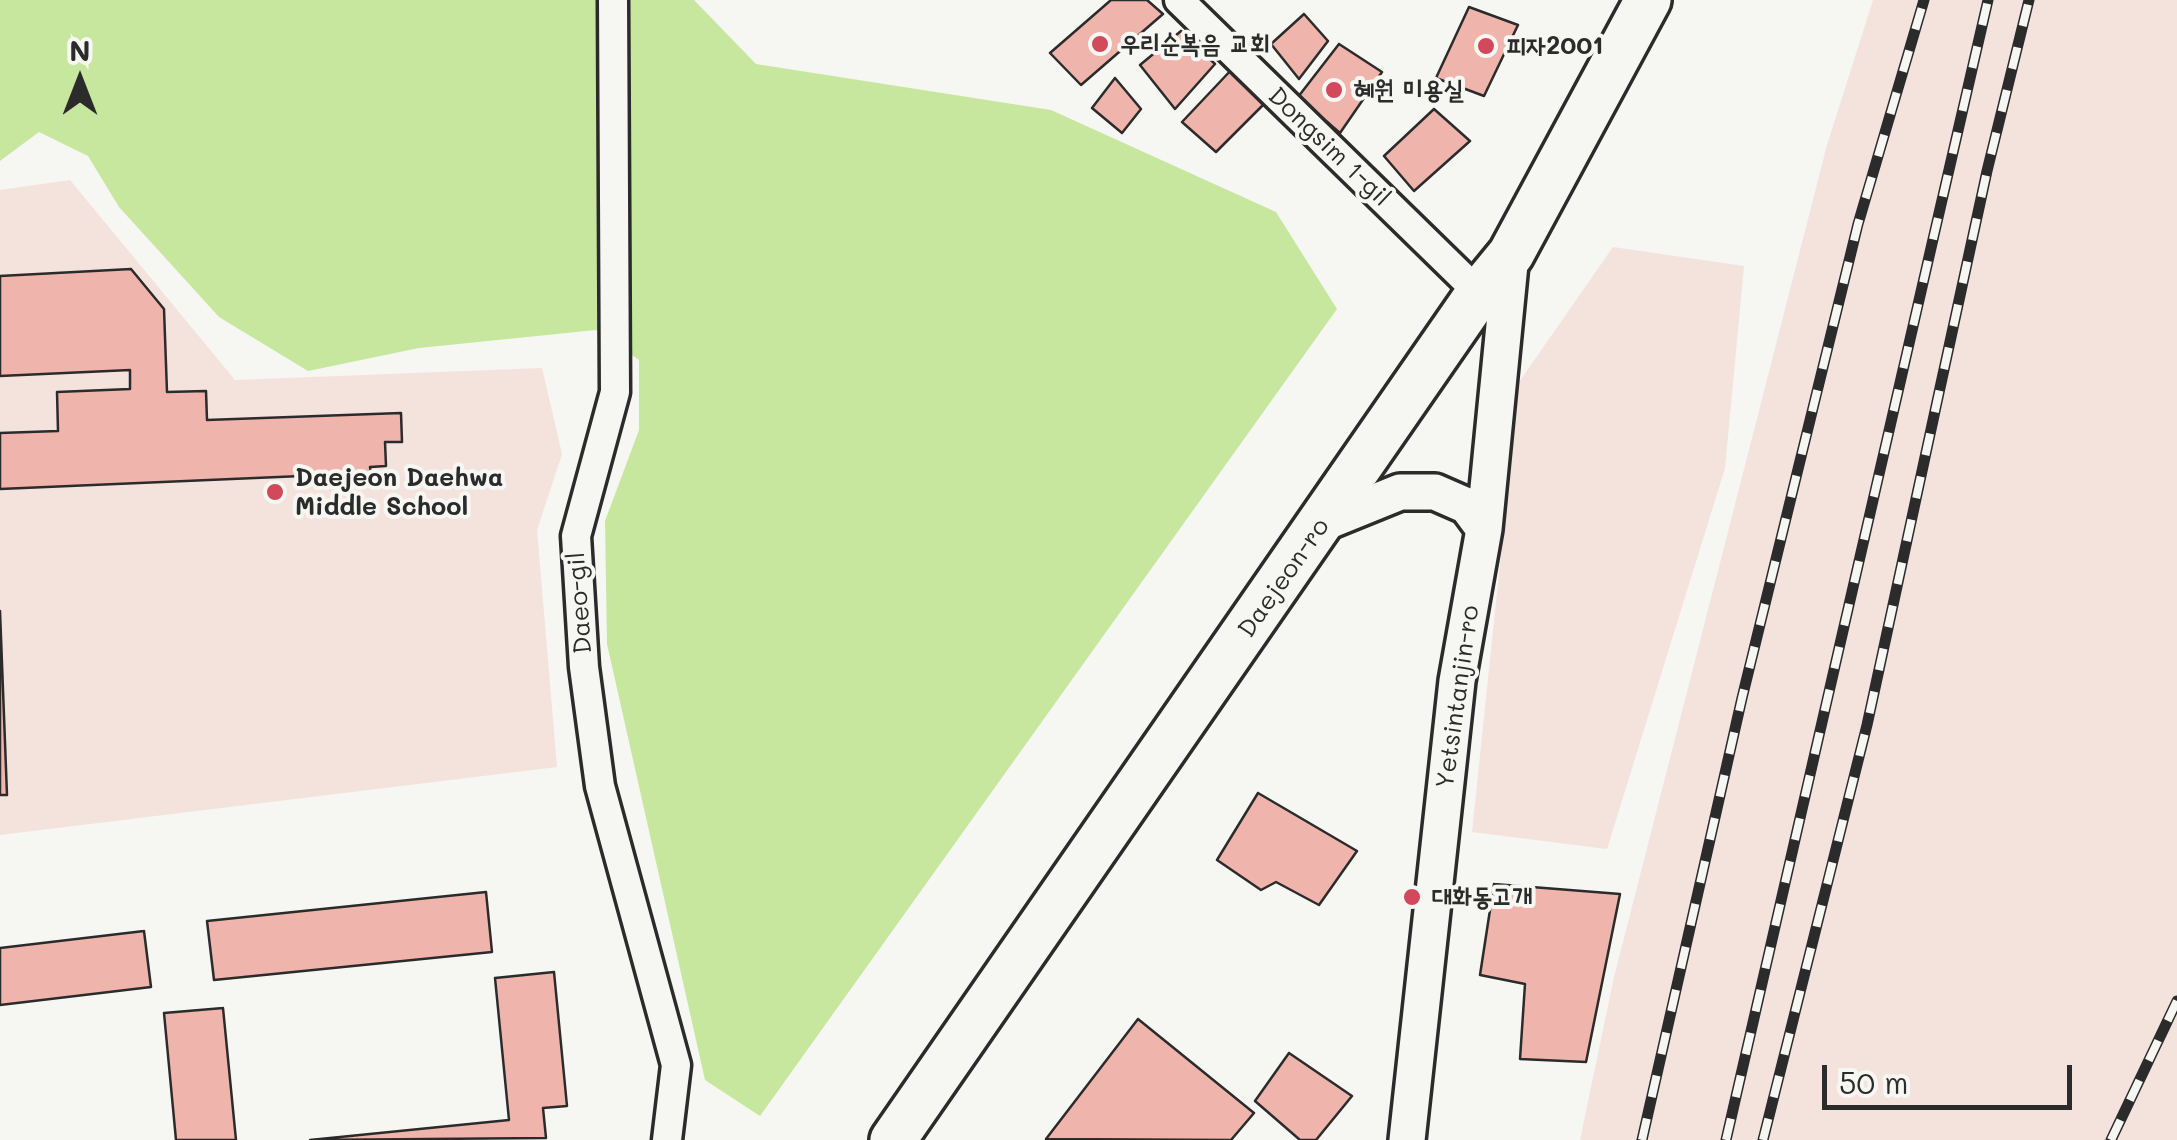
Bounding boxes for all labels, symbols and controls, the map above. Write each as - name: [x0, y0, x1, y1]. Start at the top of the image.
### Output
- place label: 우리순복음 교회: [1120, 29, 1270, 59]
- north arrow: [30, 30, 130, 130]
- place label: 피자2001: [1506, 31, 1603, 61]
- text: N: [69, 32, 91, 68]
- marker: 우리순복음 교회: [1089, 33, 1111, 55]
- marker: 피자2001: [1475, 35, 1497, 57]
- place label: 혜원 미용실: [1354, 75, 1464, 105]
- marker: 혜원 미용실: [1323, 79, 1345, 101]
- street label: Dongsim 1-gil: [1262, 81, 1396, 213]
- place label: Daejeon Daehwa Middle School: [295, 463, 503, 522]
- marker: Daejeon Daehwa Middle School: [264, 481, 286, 503]
- street label: Daejeon-ro: [1232, 513, 1336, 643]
- street label: Daeo-gil: [561, 551, 599, 655]
- street label: Yetsintanjin-ro: [1430, 603, 1486, 791]
- place label: 대화동고개: [1432, 882, 1533, 912]
- marker: 대화동고개: [1401, 886, 1423, 908]
- scale bar: [1827, 1045, 2077, 1107]
- text: 50 m: [1839, 1062, 1909, 1102]

